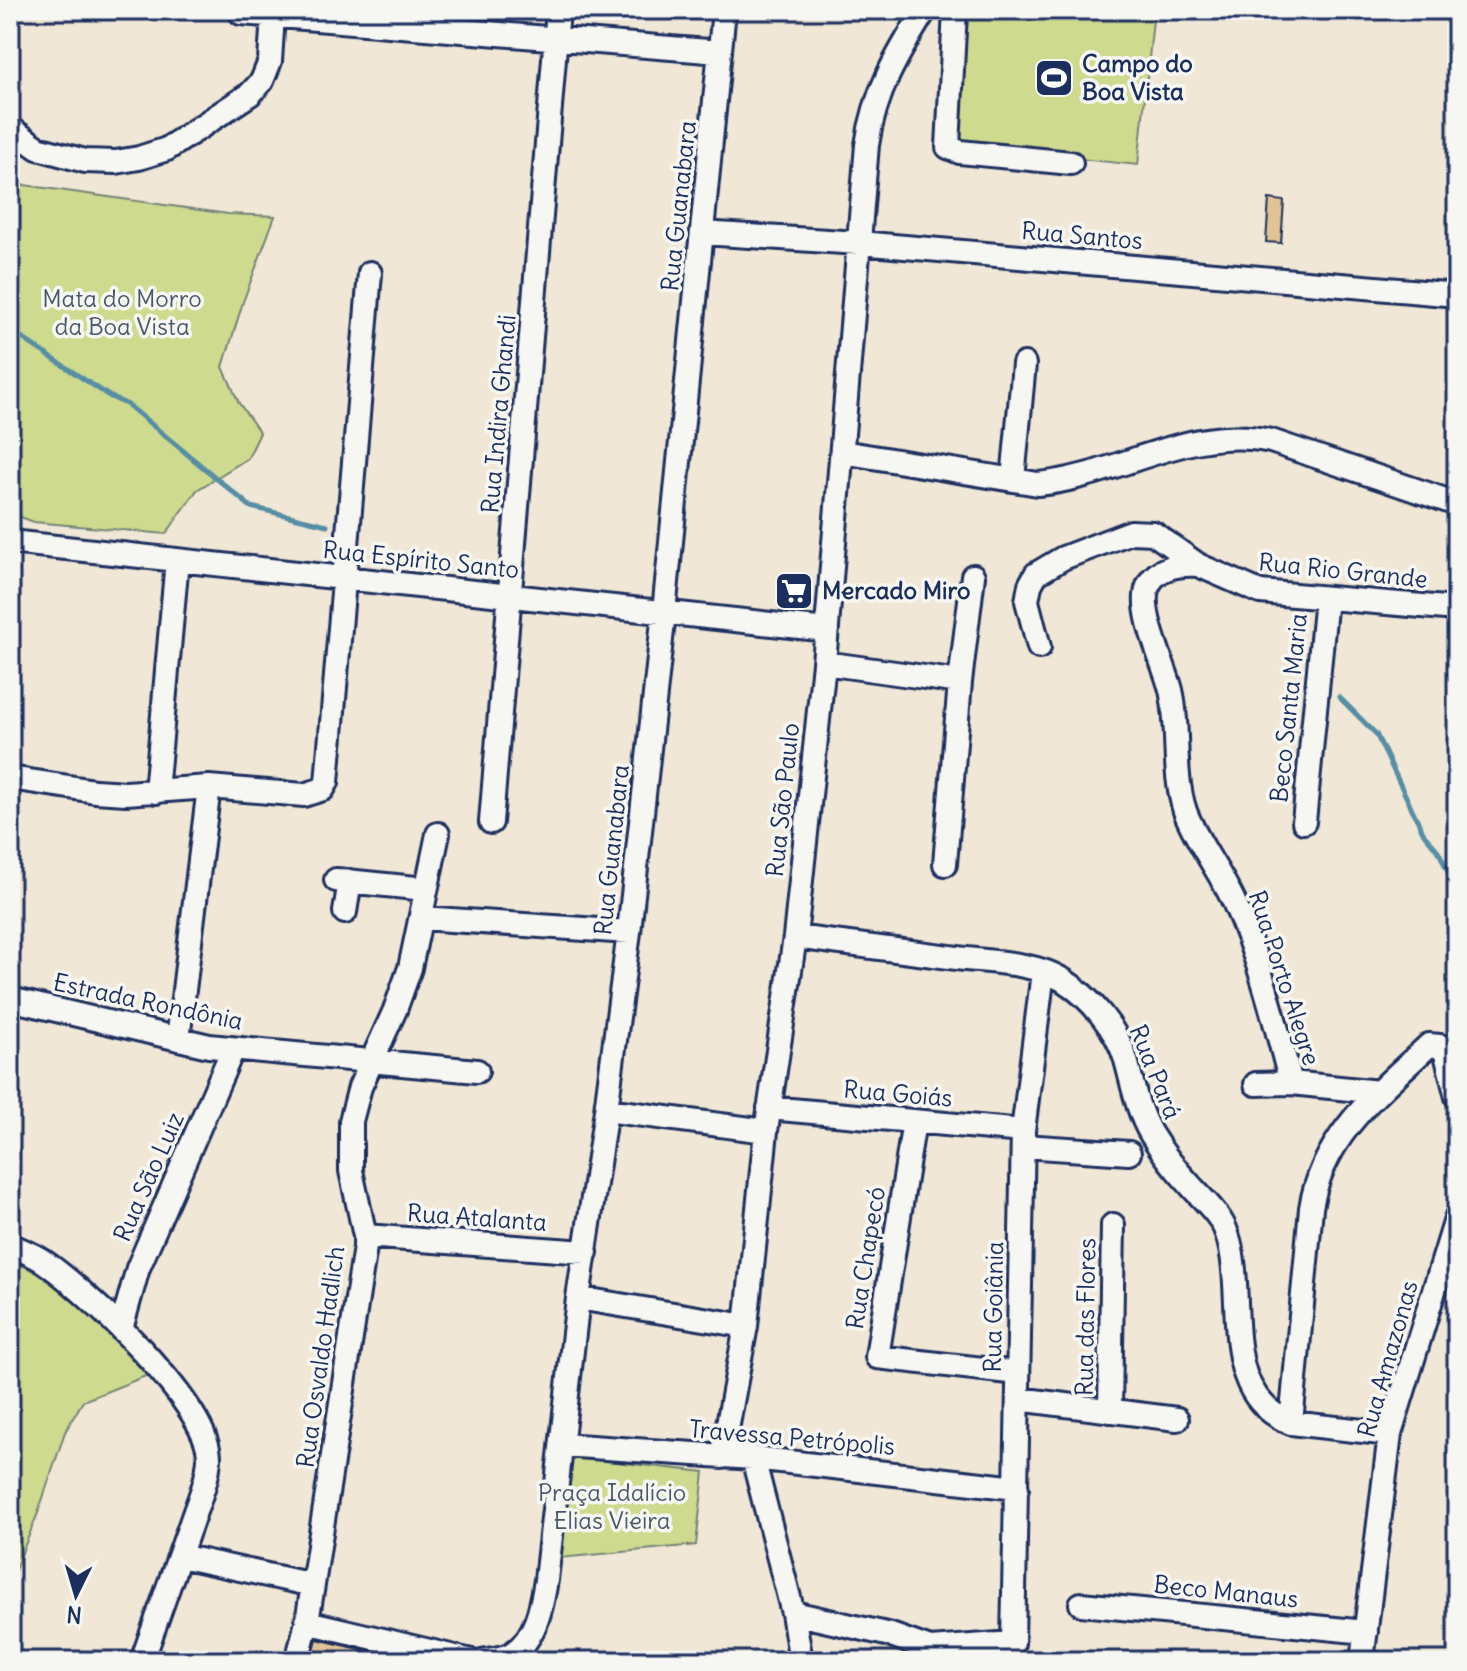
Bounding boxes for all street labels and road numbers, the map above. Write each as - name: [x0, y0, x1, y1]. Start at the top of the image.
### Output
- street label: Rua Guanabara: [654, 119, 702, 293]
- street label: Rua Santos: [1020, 215, 1144, 255]
- street label: Rua Indira Ghandi: [474, 313, 522, 515]
- street label: Rua Espírito Santo: [321, 534, 521, 584]
- street label: Rua Rio Grande: [1257, 546, 1429, 594]
- street label: Beco Santa Maria: [1263, 612, 1313, 804]
- street label: Rua São Paulo: [759, 721, 805, 878]
- street label: Rua Guanabara: [587, 763, 635, 937]
- street label: Rua Porto Alegre: [1243, 886, 1327, 1069]
- street label: Estrada Rondônia: [51, 966, 246, 1036]
- street label: Rua Pará: [1123, 1020, 1188, 1123]
- street label: Rua Goiás: [842, 1073, 954, 1113]
- street label: Rua São Luiz: [106, 1107, 190, 1246]
- street label: Rua Chapecó: [839, 1184, 891, 1331]
- street label: Rua Atalanta: [406, 1197, 548, 1237]
- street label: Rua das Flores: [1069, 1238, 1101, 1396]
- street label: Rua Goiânia: [977, 1241, 1009, 1373]
- street label: Rua Osvaldo Hadlich: [290, 1244, 350, 1470]
- street label: Rua Amazonas: [1350, 1277, 1424, 1441]
- street label: Travessa Petrópolis: [688, 1413, 896, 1461]
- street label: Beco Manaus: [1152, 1568, 1300, 1614]

